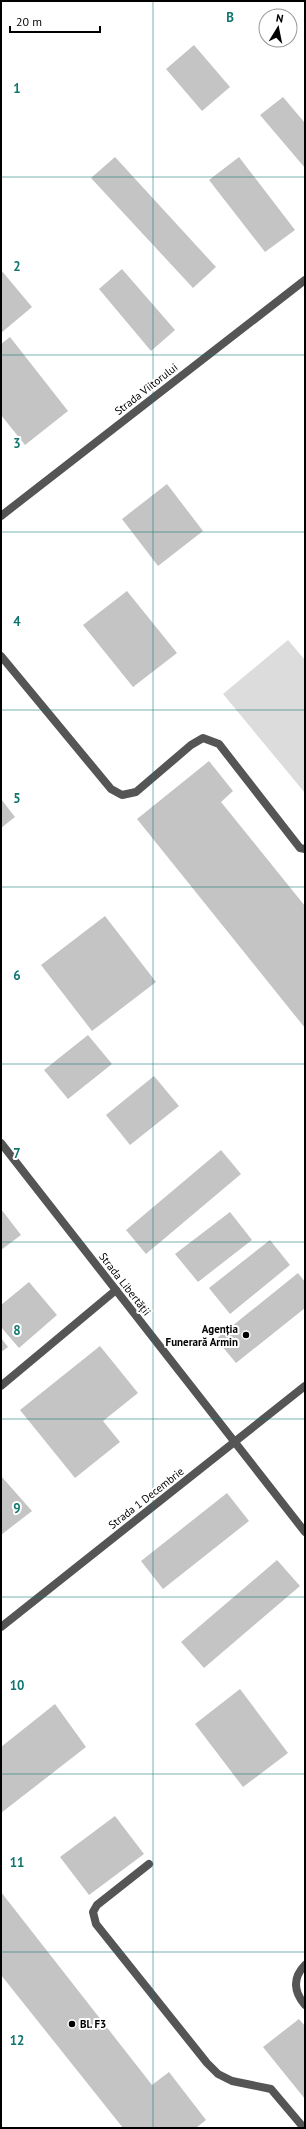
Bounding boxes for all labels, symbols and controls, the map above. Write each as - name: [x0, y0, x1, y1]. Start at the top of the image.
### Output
- scale bar: [10, 8, 100, 34]
- north arrow: [258, 8, 298, 48]
- text: B: [226, 9, 234, 26]
- text: N: [275, 11, 285, 26]
- text: 20 m: [16, 14, 42, 29]
- text: 1: [13, 80, 21, 97]
- text: 2: [13, 258, 21, 275]
- street label: Strada Viitorului: [112, 360, 180, 418]
- text: 3: [13, 435, 21, 452]
- text: 4: [13, 613, 21, 630]
- text: 5: [13, 790, 21, 807]
- text: 6: [13, 967, 21, 984]
- text: 7: [13, 1145, 21, 1162]
- street label: Strada Libertății: [96, 1250, 154, 1318]
- text: 8: [13, 1322, 21, 1339]
- place label: Agenția Funerară Armin: [166, 1322, 238, 1349]
- marker: Agenția Funerară Armin: [241, 1330, 251, 1340]
- street label: Strada 1 Decembrie: [105, 1464, 187, 1532]
- text: 9: [13, 1500, 21, 1517]
- text: 10: [10, 1677, 24, 1694]
- text: 11: [10, 1854, 24, 1871]
- place label: Bl. F3: [80, 2017, 106, 2031]
- marker: Bl. F3: [67, 2019, 77, 2029]
- text: 12: [10, 2032, 24, 2049]

